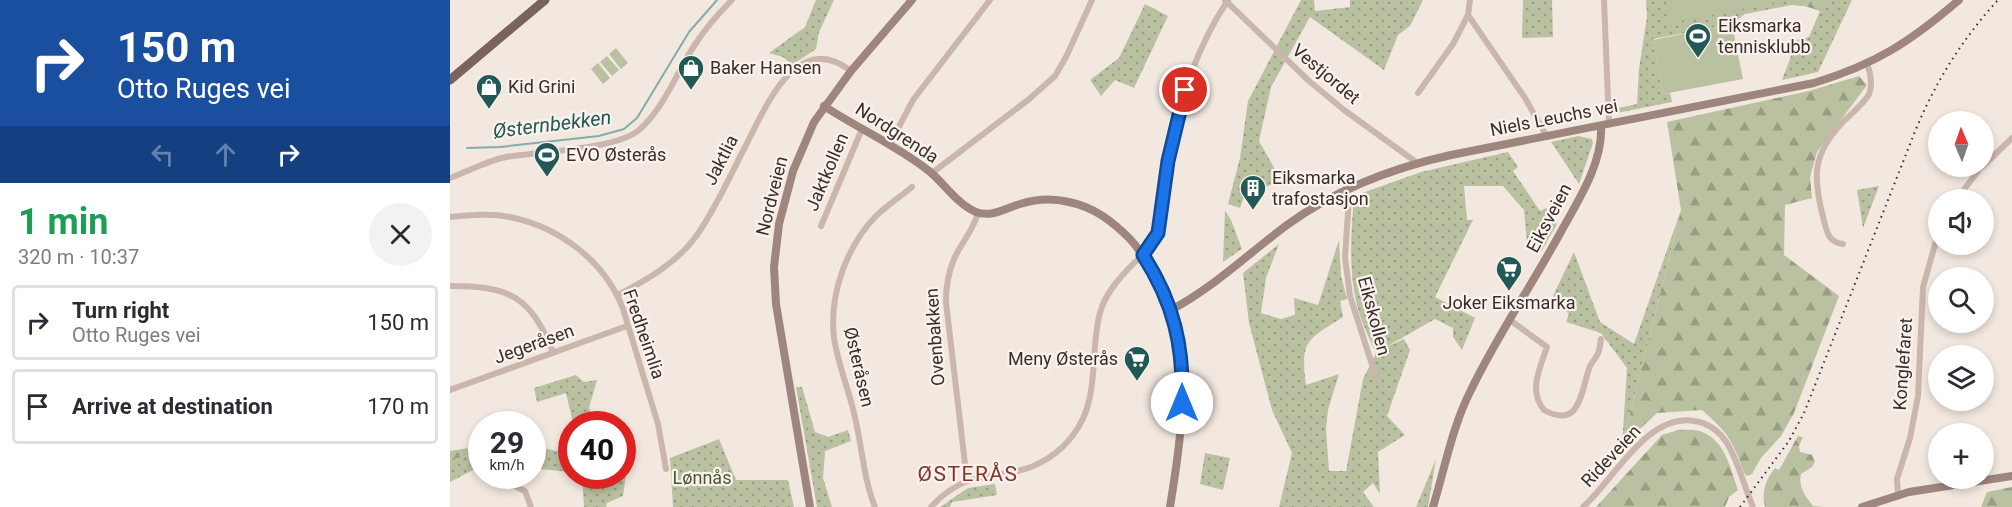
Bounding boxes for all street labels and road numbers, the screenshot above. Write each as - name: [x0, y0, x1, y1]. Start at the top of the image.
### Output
- street label: Vestjordet: [1288, 39, 1365, 108]
- street label: Niels Leuchs vei: [1488, 95, 1620, 140]
- street label: Nordgrenda: [852, 98, 943, 167]
- street label: Jaktkollen: [801, 130, 852, 214]
- street label: Jaktlia: [699, 131, 742, 188]
- street label: Nordveien: [752, 154, 792, 238]
- street label: Eiksveien: [1522, 180, 1575, 256]
- street label: Eikskollen: [1354, 274, 1395, 358]
- street label: Fredheimlia: [619, 286, 670, 381]
- street label: Ovenbakken: [921, 287, 948, 387]
- street label: Konglefaret: [1889, 317, 1916, 411]
- street label: Jegeråsen: [491, 319, 577, 368]
- street label: Østeråsen: [840, 325, 879, 409]
- street label: Rideveien: [1577, 420, 1645, 491]

